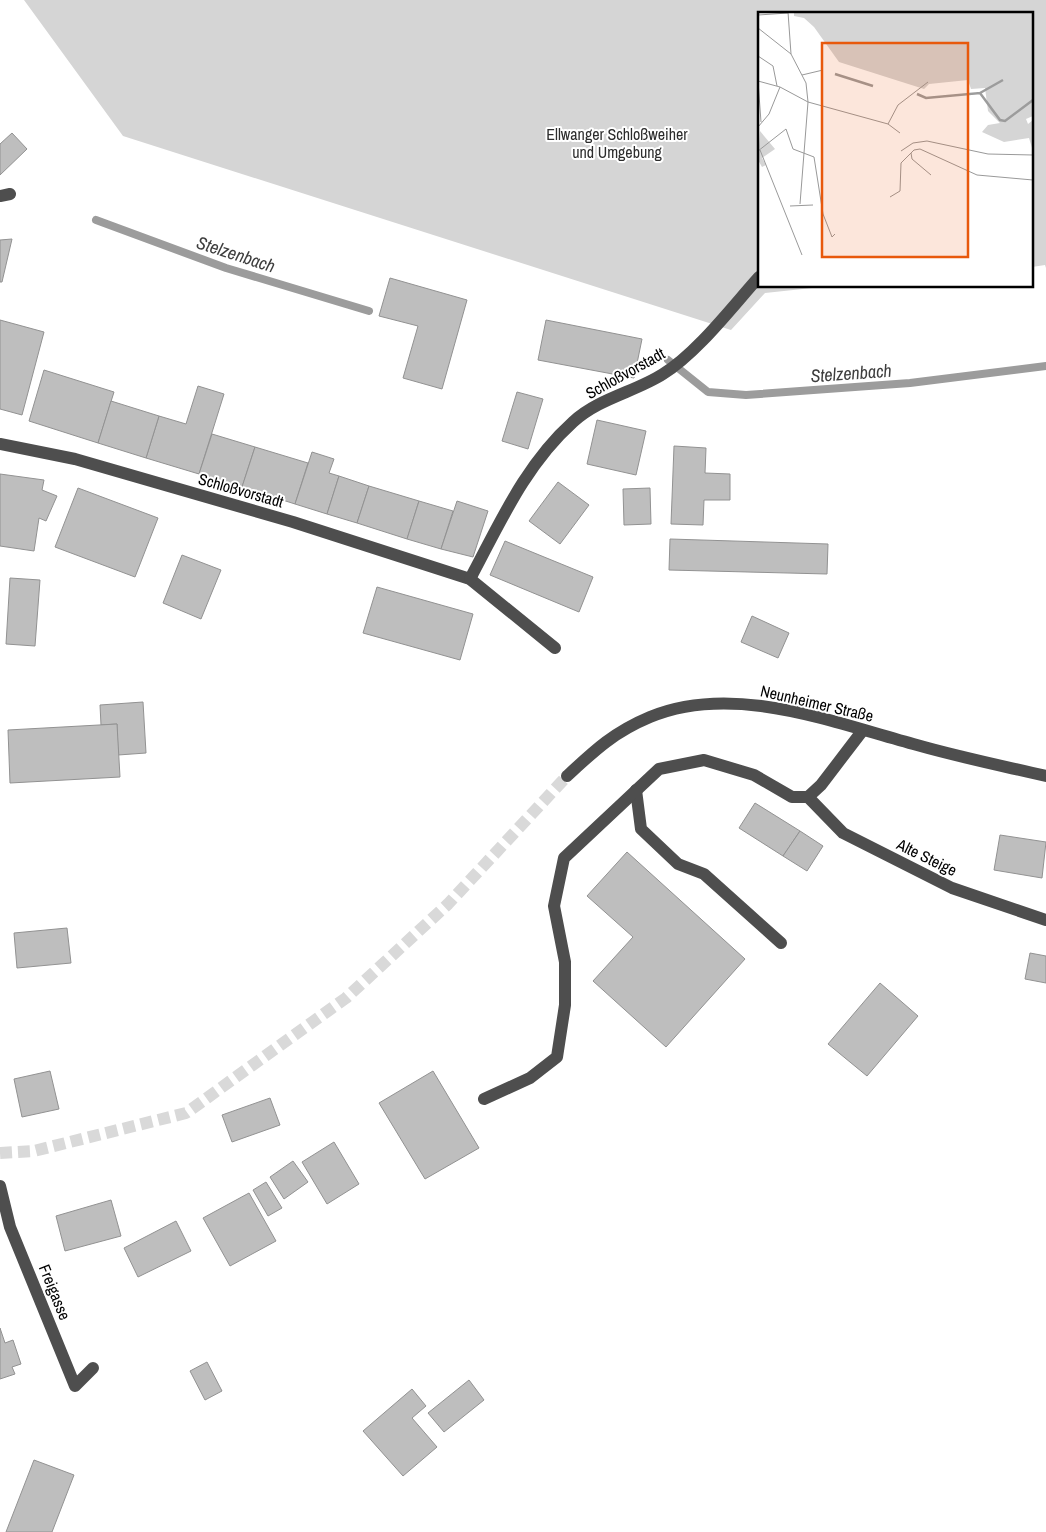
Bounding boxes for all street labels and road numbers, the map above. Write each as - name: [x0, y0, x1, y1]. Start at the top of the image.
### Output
- street label: Schloßvorstadt: [581, 342, 669, 404]
- street label: Schloßvorstadt: [196, 467, 286, 513]
- street label: Neunheimer Straße: [758, 679, 876, 727]
- street label: Alte Steige: [892, 833, 961, 881]
- street label: Freigasse: [34, 1261, 76, 1323]

